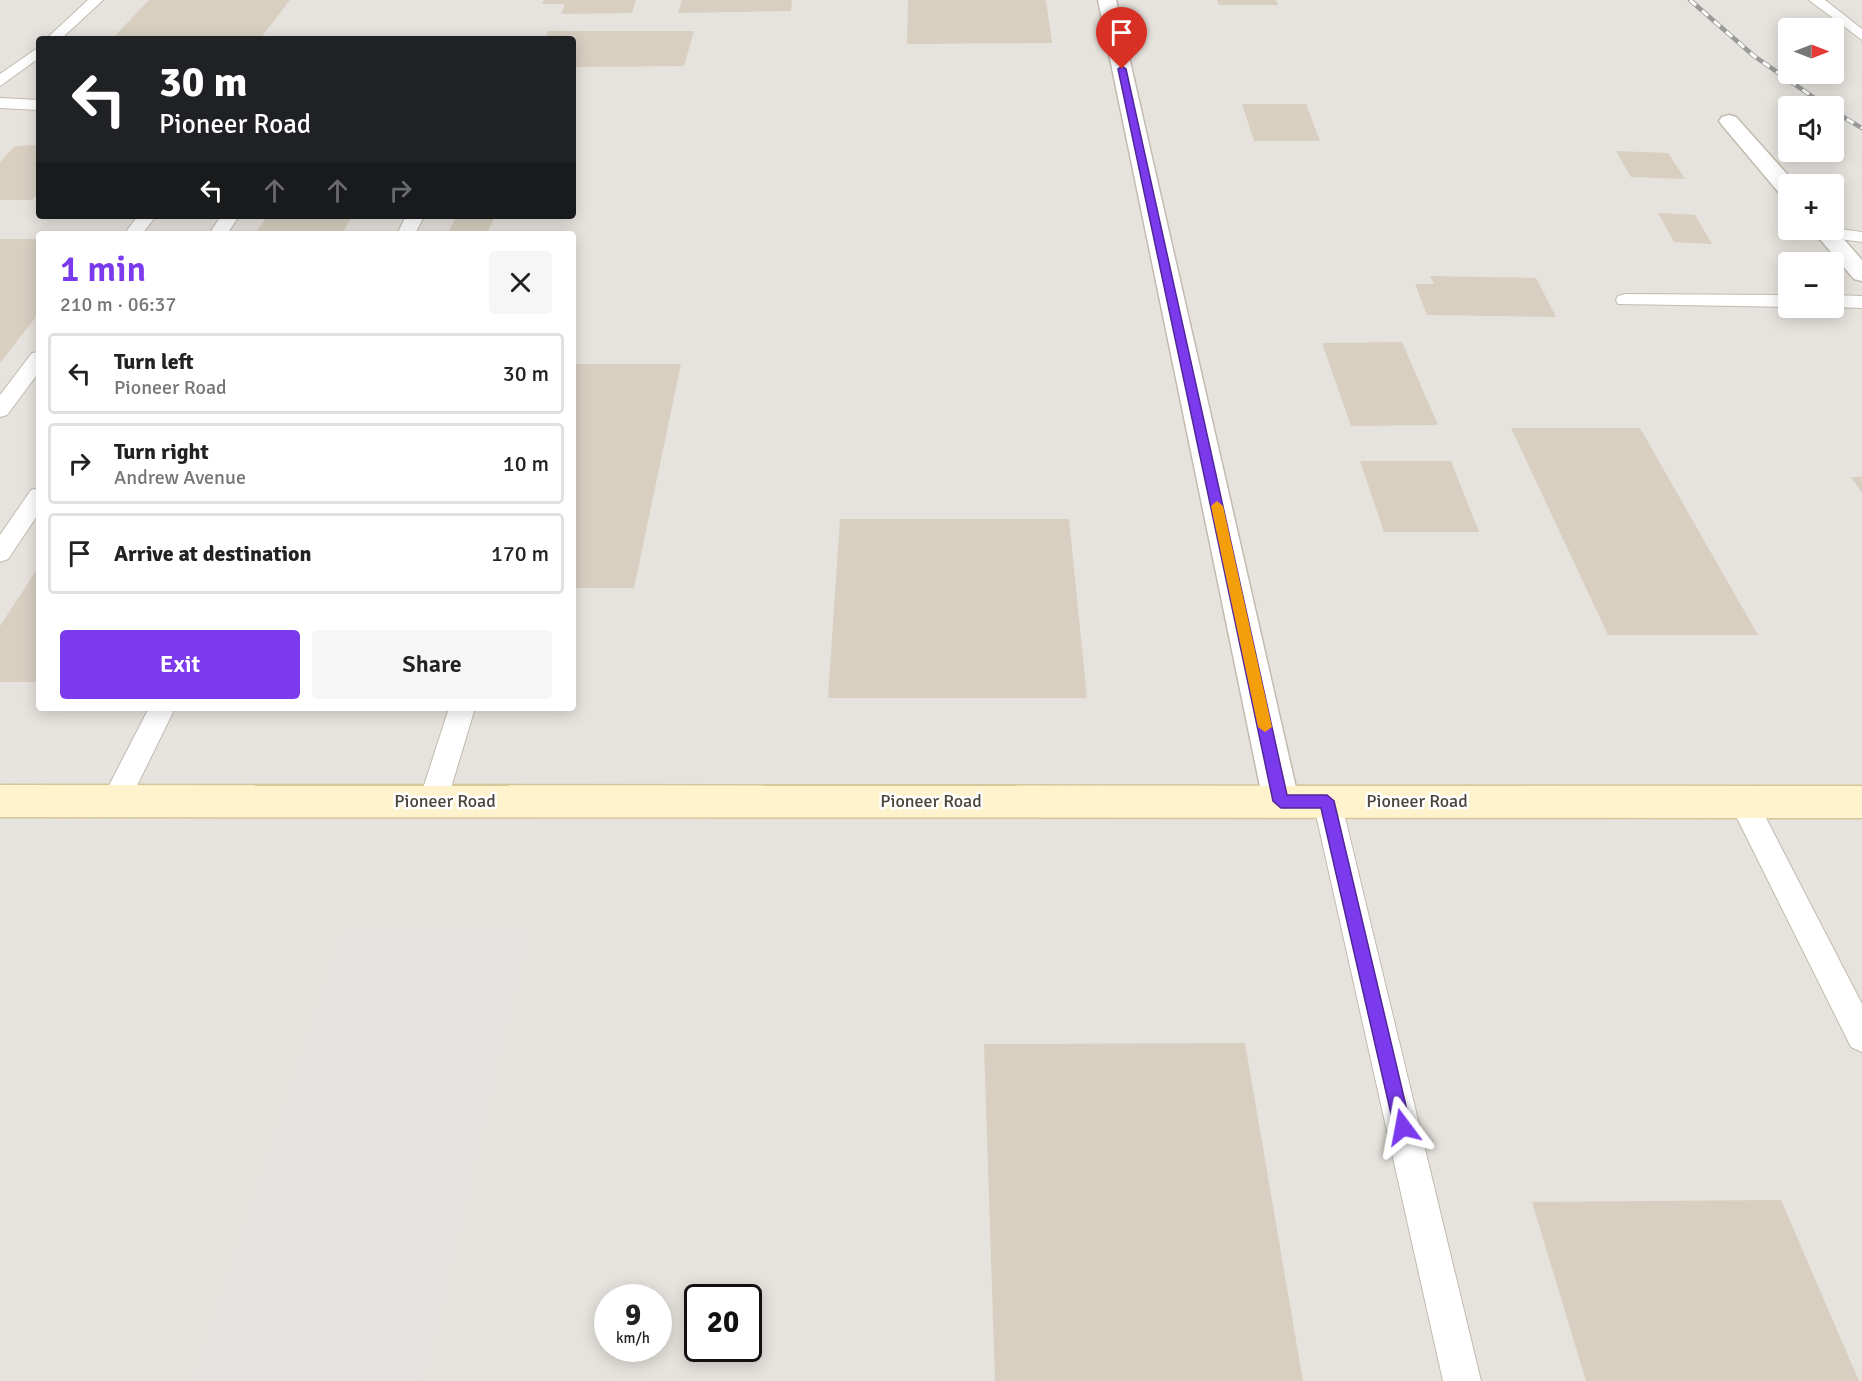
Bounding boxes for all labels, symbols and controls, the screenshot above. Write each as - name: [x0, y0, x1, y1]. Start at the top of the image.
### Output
- pin: [1096, 7, 1147, 69]
- icon: arrive: [1105, 16, 1138, 49]
- north arrow: [1778, 18, 1844, 84]
- map controls: [1778, 18, 1844, 318]
- text: 30 m: [159, 57, 248, 108]
- icon: left: [60, 60, 138, 138]
- button: sound: [1778, 96, 1844, 162]
- text: Pioneer Road: [159, 108, 311, 141]
- icon: left: [195, 174, 228, 207]
- icon: ahead: [258, 174, 291, 207]
- icon: ahead: [321, 174, 354, 207]
- icon: right: [384, 174, 417, 207]
- button: +: [1778, 174, 1844, 240]
- text: 1 min: [60, 247, 146, 292]
- button: close: [489, 251, 552, 314]
- button: −: [1778, 252, 1844, 318]
- text: 210 m · 06:37: [60, 292, 176, 317]
- text: Turn left: [114, 348, 194, 375]
- icon: left: [63, 357, 96, 390]
- text: 30 m: [503, 360, 549, 387]
- text: Pioneer Road: [114, 375, 227, 400]
- text: Turn right: [114, 438, 209, 465]
- icon: right: [63, 447, 96, 480]
- text: 10 m: [503, 450, 549, 477]
- text: Andrew Avenue: [114, 465, 246, 490]
- icon: arrive: [63, 537, 96, 570]
- text: Arrive at destination: [114, 540, 311, 567]
- text: 170 m: [491, 540, 549, 567]
- button: Exit: [60, 630, 300, 699]
- button: Share: [312, 630, 552, 699]
- street label: Pioneer Road: [394, 790, 496, 812]
- street label: Pioneer Road: [880, 790, 982, 812]
- street label: Pioneer Road: [1366, 790, 1468, 812]
- position arrow: [1371, 1095, 1435, 1159]
- speed limit sign: 20: [684, 1284, 762, 1362]
- text: 9: [625, 1297, 641, 1334]
- text: km/h: [616, 1329, 650, 1347]

